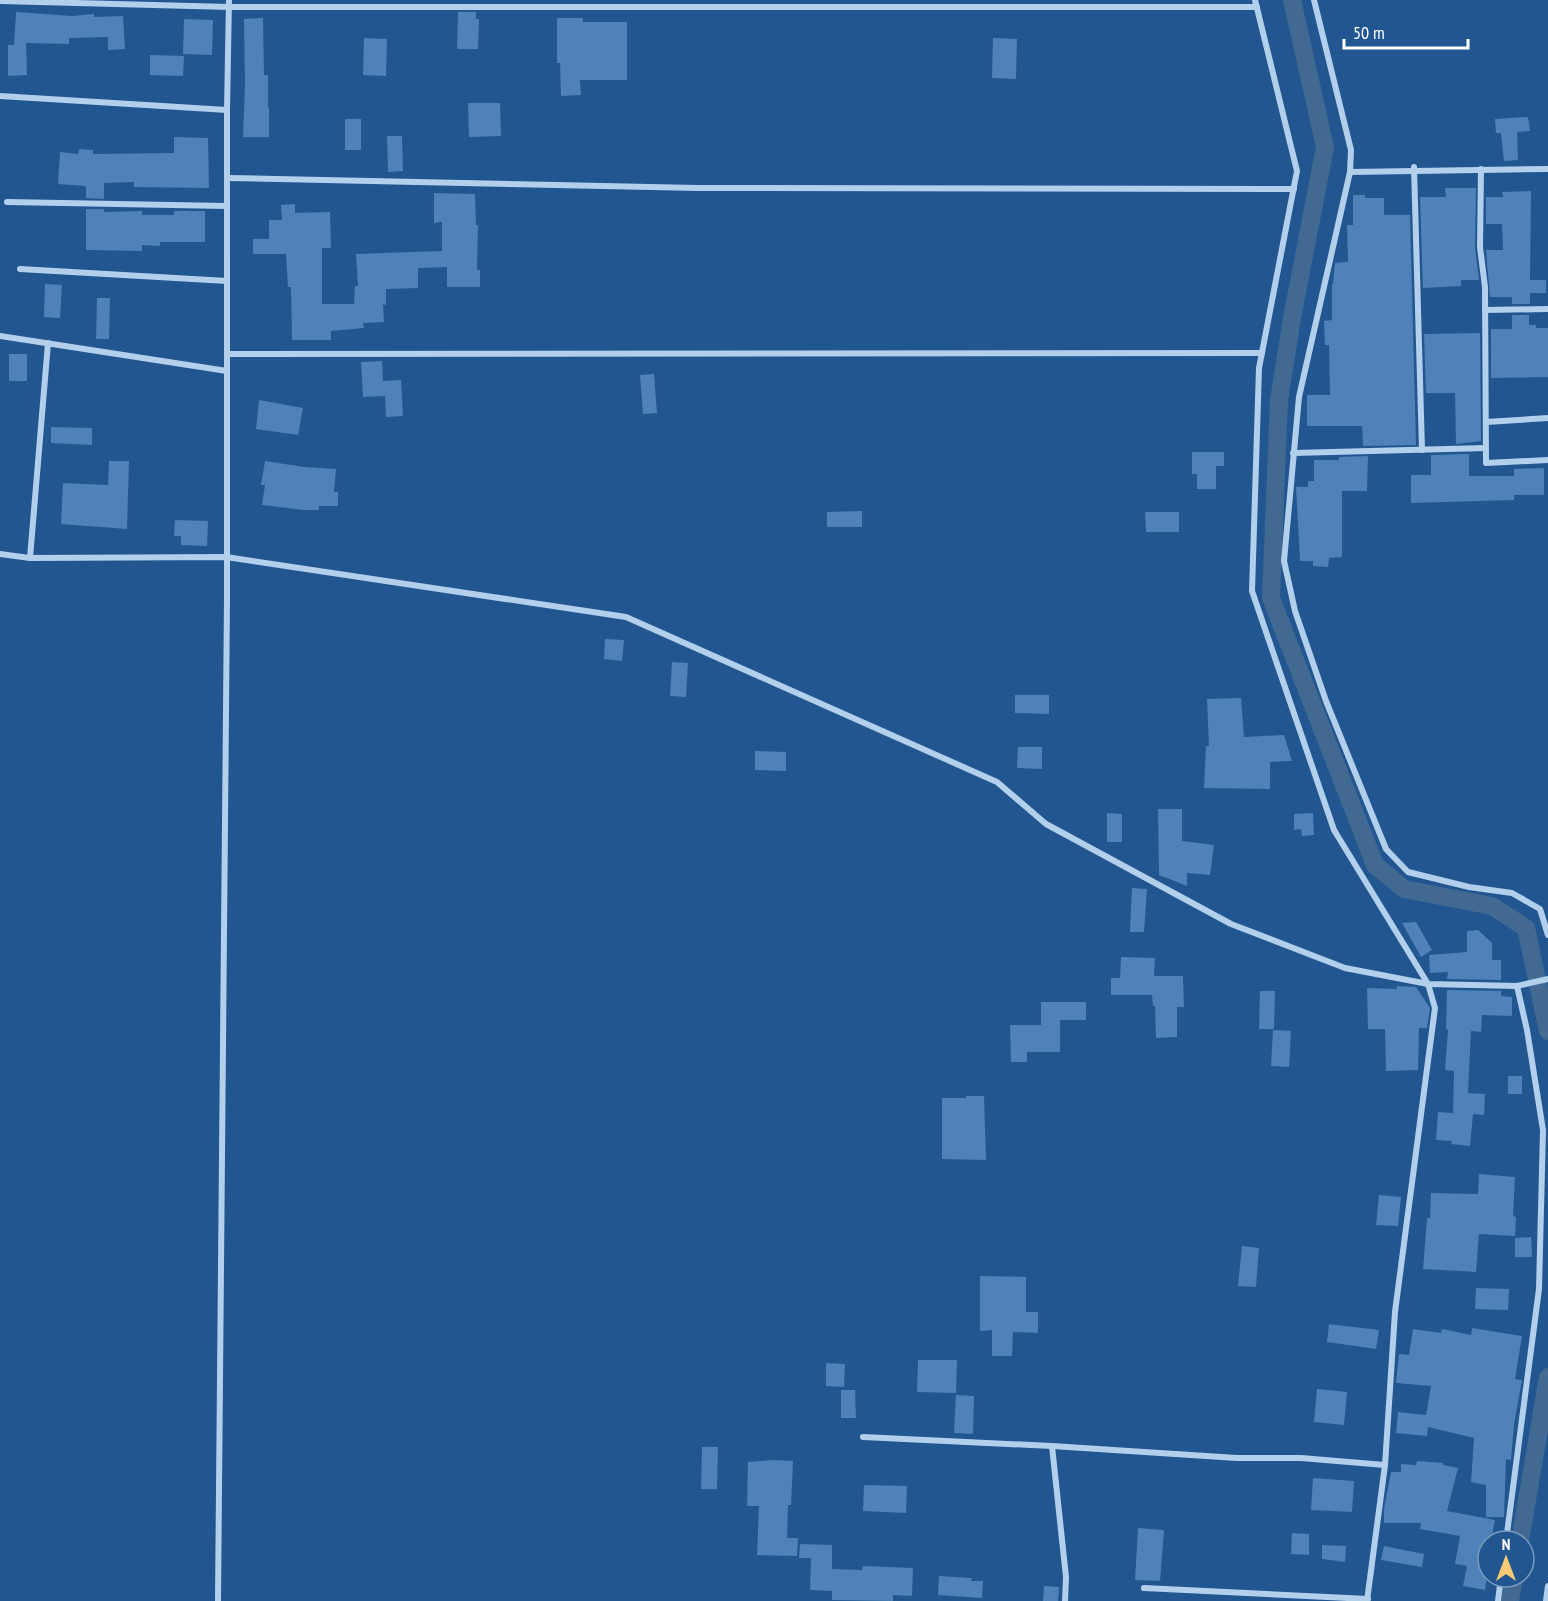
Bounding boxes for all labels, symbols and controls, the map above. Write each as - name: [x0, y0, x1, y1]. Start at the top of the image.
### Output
- scale bar: [1344, 12, 1468, 50]
- text: 50 m: [1353, 21, 1385, 44]
- north arrow: [1476, 1529, 1536, 1589]
- text: N: [1502, 1534, 1510, 1554]

